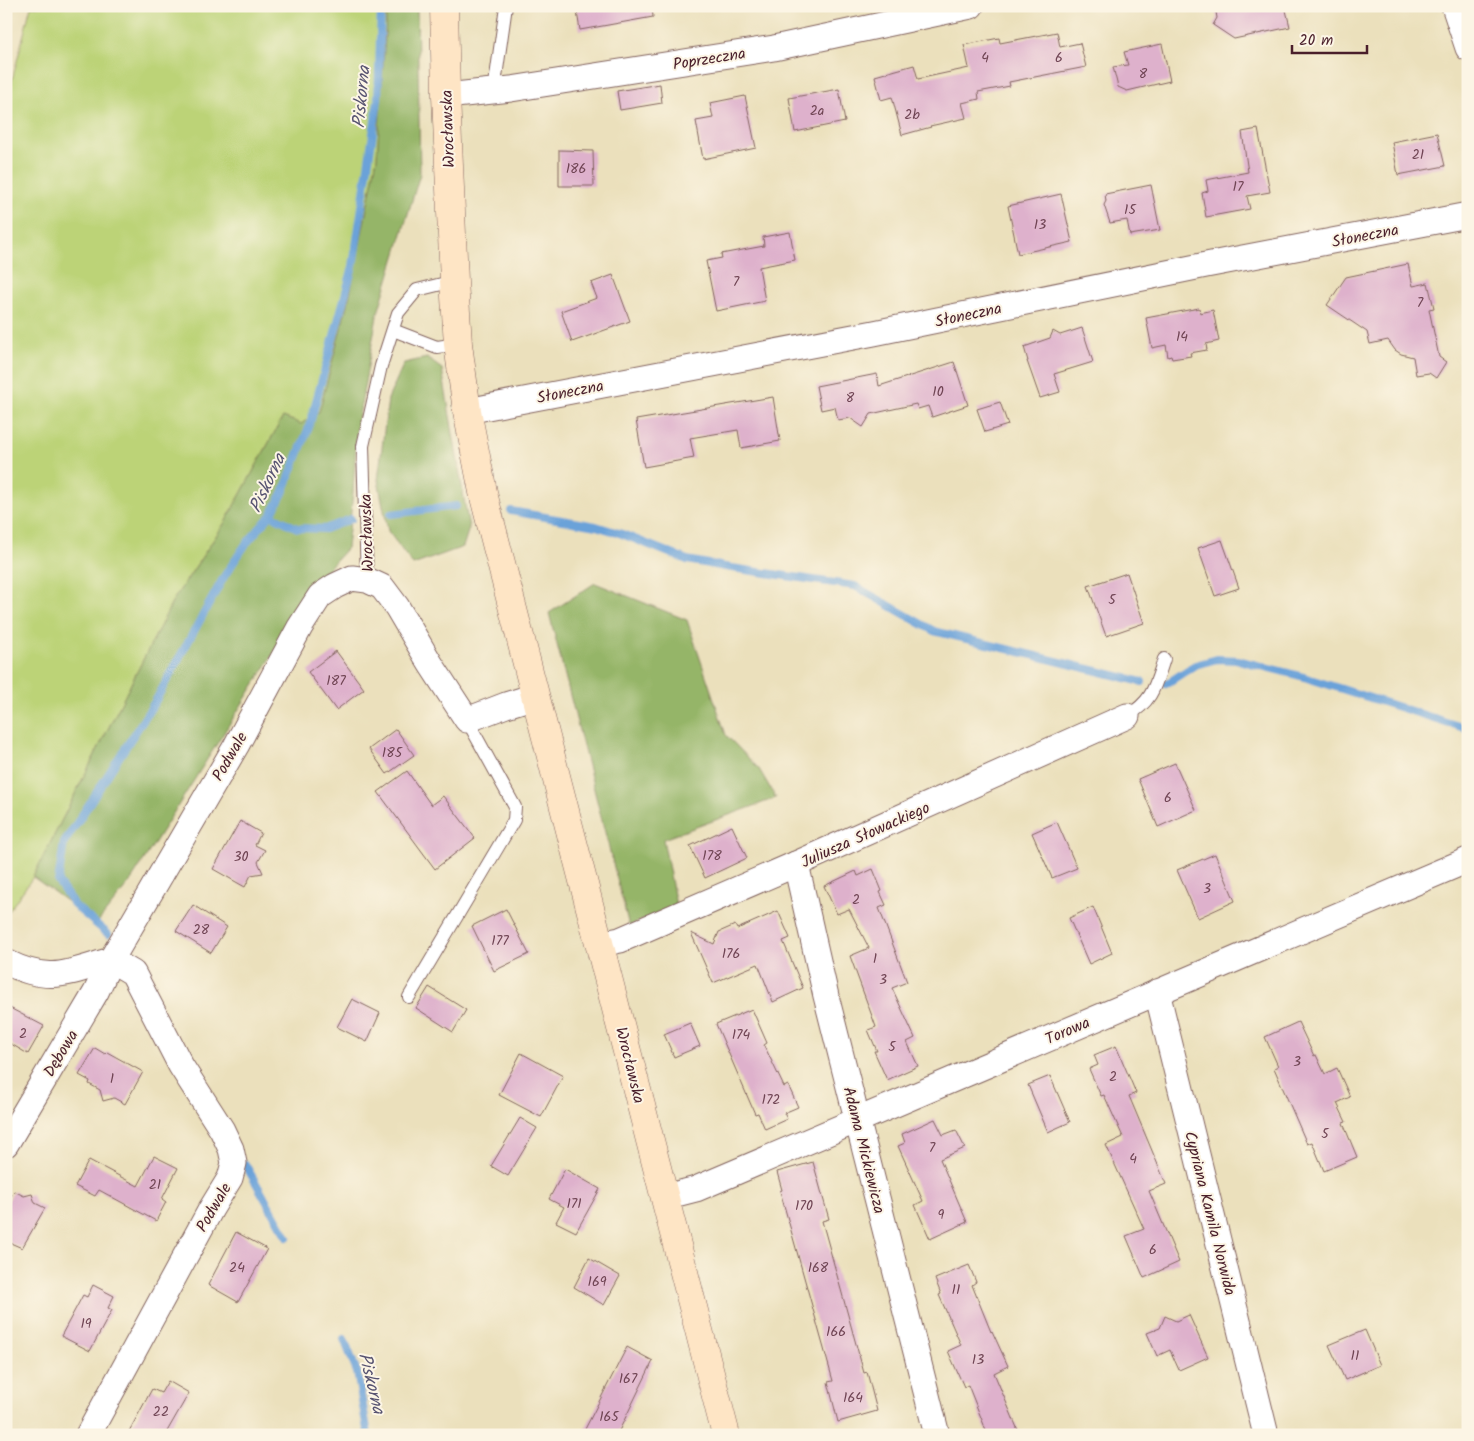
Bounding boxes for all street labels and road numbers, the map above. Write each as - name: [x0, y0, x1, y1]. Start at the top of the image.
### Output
- street label: Poprzeczna: [671, 41, 747, 78]
- street label: Wrocławska: [435, 89, 462, 168]
- street label: Słoneczna: [1330, 218, 1401, 255]
- street label: Słoneczna: [933, 296, 1004, 335]
- street label: Słoneczna: [535, 374, 606, 411]
- street label: Wrocławska: [354, 493, 381, 572]
- street label: Podwale: [206, 727, 254, 786]
- street label: Juliusza Słowackiego: [797, 796, 934, 875]
- street label: Torowa: [1041, 1011, 1094, 1052]
- street label: Wrocławska: [608, 1024, 651, 1106]
- street label: Dębowa: [37, 1025, 85, 1082]
- street label: Adama Mickiewicza: [836, 1084, 891, 1217]
- street label: Cypriana Kamila Norwida: [1177, 1129, 1242, 1298]
- street label: Podwale: [190, 1178, 238, 1237]

